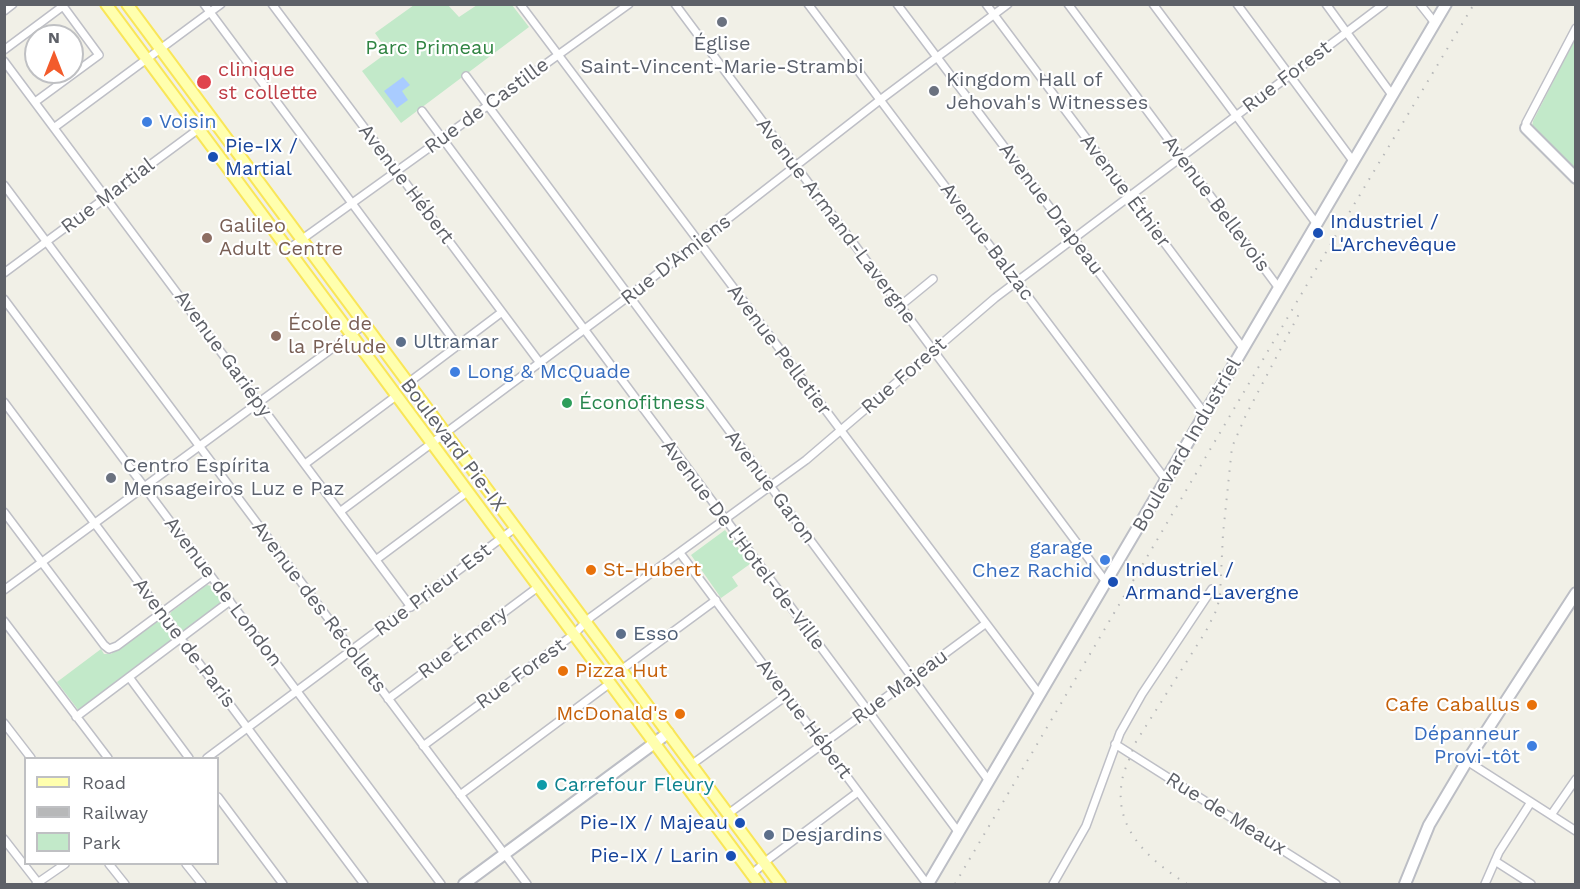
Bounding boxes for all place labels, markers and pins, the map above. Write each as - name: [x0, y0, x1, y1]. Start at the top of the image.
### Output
- marker: Église Saint-Vincent-Marie-Strambi: [715, 15, 729, 29]
- place label: Église Saint-Vincent-Marie-Strambi: [580, 32, 864, 79]
- place label: clinique st collette: [218, 58, 317, 105]
- place label: Kingdom Hall of Jehovah's Witnesses: [946, 68, 1148, 115]
- marker: clinique st collette: [195, 73, 213, 91]
- marker: Kingdom Hall of Jehovah's Witnesses: [927, 84, 941, 98]
- place label: Voisin: [159, 110, 217, 134]
- marker: Voisin: [140, 115, 154, 129]
- place label: Pie-IX / Martial: [225, 134, 298, 181]
- marker: Pie-IX / Martial: [206, 150, 220, 164]
- place label: Industriel / L'Archevêque: [1330, 210, 1456, 257]
- place label: Galileo Adult Centre: [219, 214, 343, 261]
- marker: Industriel / L'Archevêque: [1311, 226, 1325, 240]
- marker: Galileo Adult Centre: [200, 231, 214, 245]
- place label: École de la Prélude: [288, 312, 386, 359]
- marker: École de la Prélude: [269, 329, 283, 343]
- place label: Ultramar: [413, 330, 499, 354]
- marker: Ultramar: [394, 335, 408, 349]
- place label: Long & McQuade: [467, 360, 630, 384]
- marker: Long & McQuade: [448, 365, 462, 379]
- place label: Éconofitness: [579, 391, 705, 415]
- marker: Éconofitness: [560, 396, 574, 410]
- place label: Centro Espírita Mensageiros Luz e Paz: [123, 454, 345, 501]
- marker: Centro Espírita Mensageiros Luz e Paz: [104, 471, 118, 485]
- place label: garage Chez Rachid: [972, 536, 1093, 583]
- marker: garage Chez Rachid: [1098, 553, 1112, 567]
- place label: St-Hubert: [603, 558, 701, 582]
- place label: Industriel / Armand-Lavergne: [1125, 558, 1299, 605]
- marker: St-Hubert: [584, 563, 598, 577]
- marker: Industriel / Armand-Lavergne: [1106, 575, 1120, 589]
- place label: Esso: [633, 622, 679, 646]
- marker: Esso: [614, 627, 628, 641]
- place label: Pizza Hut: [575, 659, 667, 683]
- marker: Pizza Hut: [556, 664, 570, 678]
- place label: Cafe Caballus: [1385, 693, 1520, 717]
- marker: Cafe Caballus: [1525, 698, 1539, 712]
- place label: McDonald's: [556, 702, 668, 726]
- marker: McDonald's: [673, 707, 687, 721]
- place label: Dépanneur Provi-tôt: [1413, 722, 1520, 769]
- marker: Dépanneur Provi-tôt: [1525, 739, 1539, 753]
- place label: Carrefour Fleury: [554, 773, 714, 797]
- marker: Carrefour Fleury: [535, 778, 549, 792]
- place label: Pie-IX / Majeau: [580, 811, 728, 835]
- marker: Pie-IX / Majeau: [733, 816, 747, 830]
- place label: Desjardins: [781, 823, 883, 847]
- marker: Desjardins: [762, 828, 776, 842]
- place label: Pie-IX / Larin: [590, 844, 719, 868]
- marker: Pie-IX / Larin: [724, 849, 738, 863]

